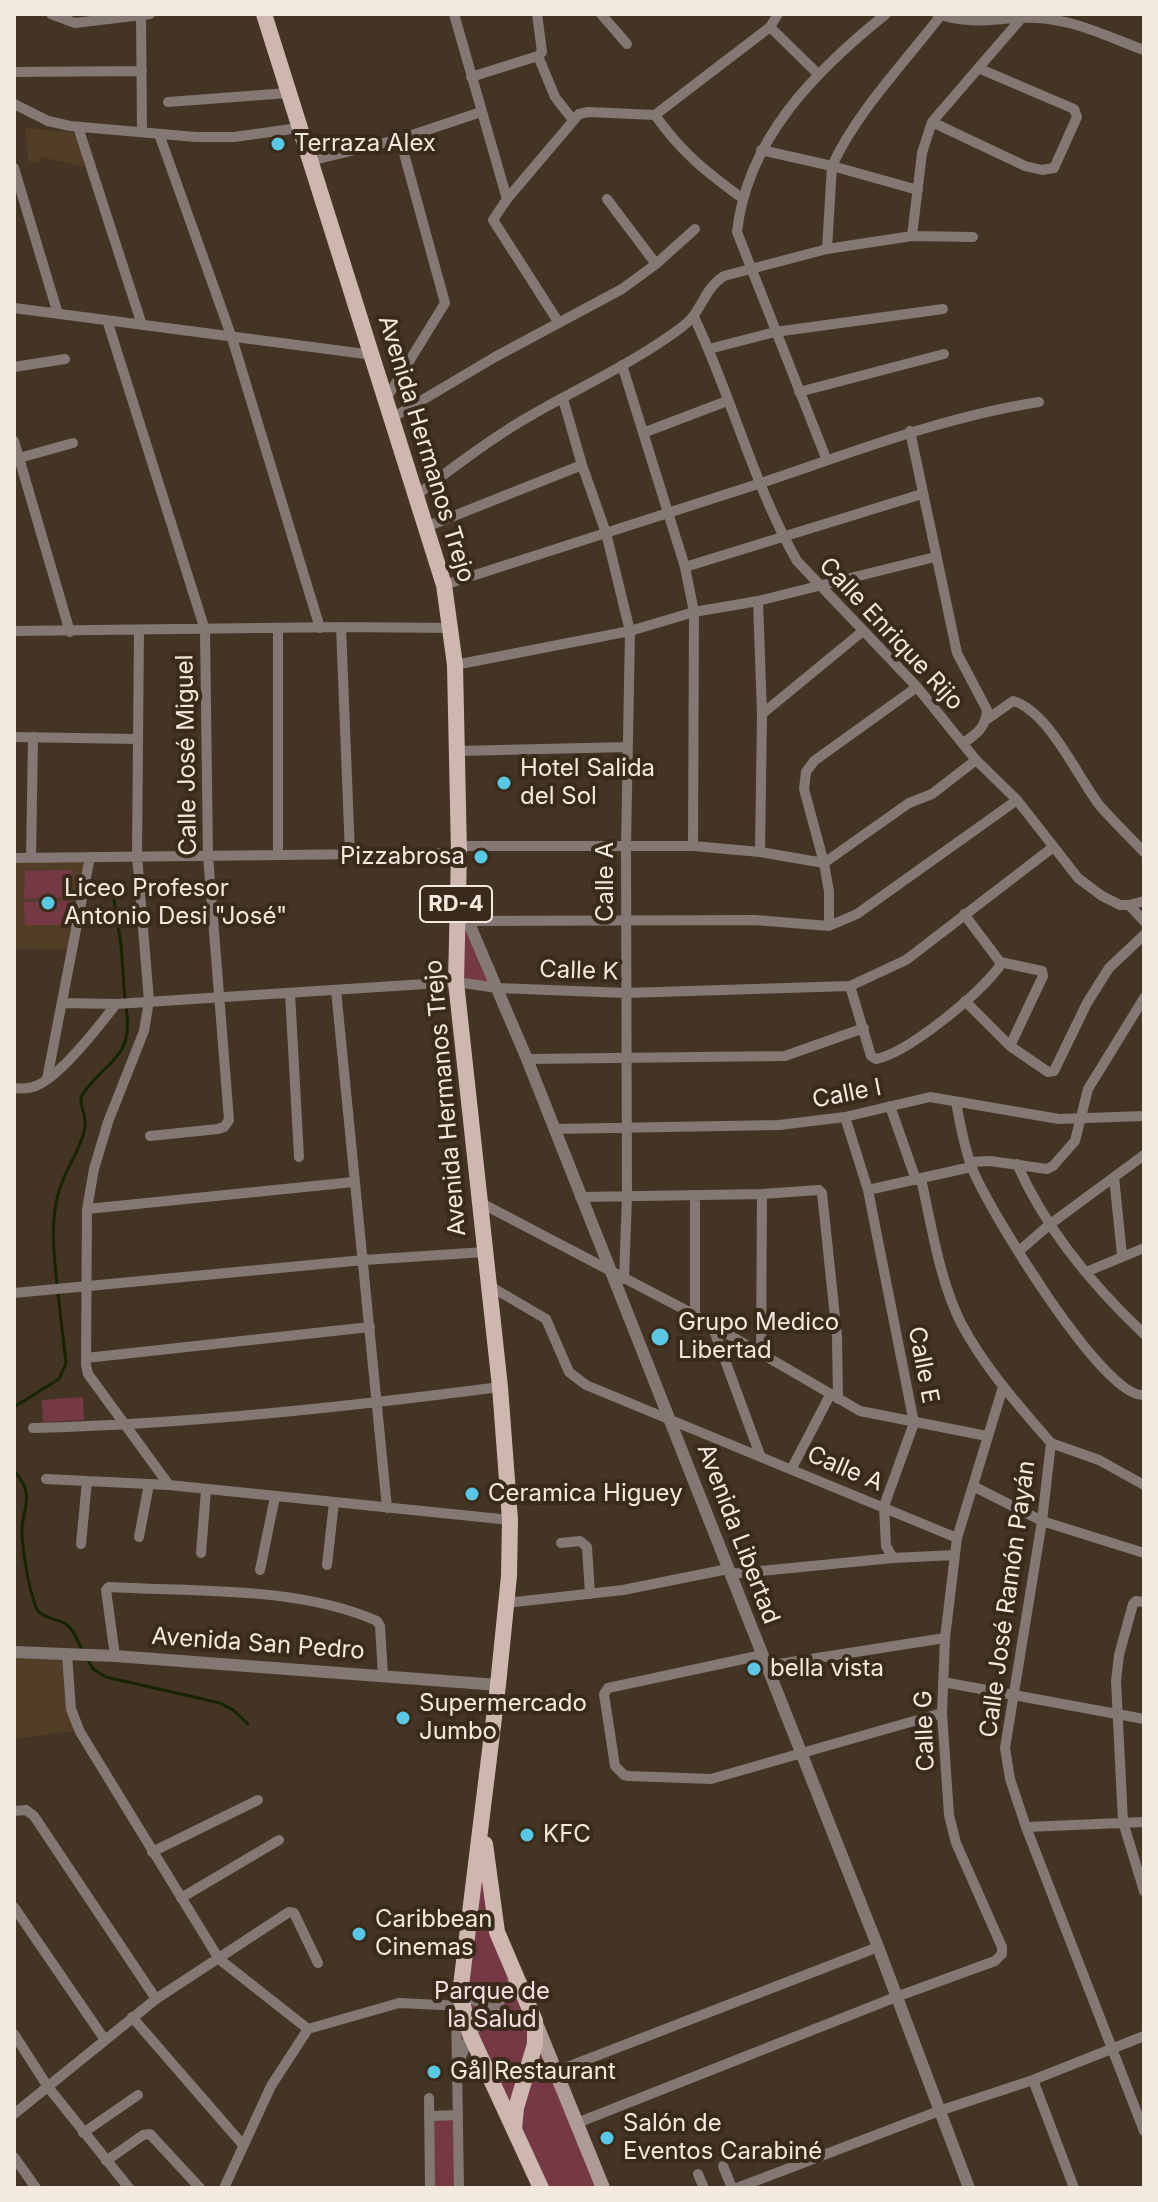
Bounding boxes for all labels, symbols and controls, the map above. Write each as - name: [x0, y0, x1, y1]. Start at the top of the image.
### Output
- place label: Terraza Alex: [294, 130, 436, 158]
- marker: Terraza Alex: [269, 135, 287, 153]
- street label: Avenida Hermanos Trejo: [372, 312, 480, 586]
- street label: Calle Enrique Rijo: [813, 552, 969, 716]
- street label: Calle José Miguel: [171, 654, 203, 856]
- place label: Hotel Salida del Sol: [520, 755, 655, 811]
- marker: Hotel Salida del Sol: [495, 774, 513, 792]
- street label: Calle A: [592, 842, 620, 922]
- place label: Pizzabrosa: [340, 843, 465, 871]
- marker: Pizzabrosa: [472, 848, 490, 866]
- place label: Liceo Profesor Antonio Desi "José": [64, 875, 287, 931]
- road number: RD-4: [420, 886, 492, 922]
- marker: Liceo Profesor Antonio Desi "José": [39, 894, 57, 912]
- street label: Calle K: [539, 955, 619, 987]
- street label: Avenida Hermanos Trejo: [420, 958, 472, 1238]
- street label: Calle I: [810, 1073, 884, 1115]
- place label: Grupo Medico Libertad: [678, 1309, 839, 1365]
- street label: Calle E: [901, 1324, 945, 1406]
- marker: Grupo Medico Libertad: [649, 1326, 671, 1348]
- street label: Avenida Libertad: [690, 1440, 786, 1628]
- street label: Calle A: [803, 1440, 887, 1498]
- street label: Calle José Ramón Payán: [974, 1459, 1042, 1739]
- place label: Ceramica Higuey: [488, 1480, 683, 1508]
- marker: Ceramica Higuey: [463, 1485, 481, 1503]
- street label: Avenida San Pedro: [150, 1622, 366, 1666]
- place label: bella vista: [770, 1655, 884, 1683]
- marker: bella vista: [745, 1660, 763, 1678]
- place label: Supermercado Jumbo: [419, 1690, 587, 1746]
- street label: Calle G: [909, 1690, 941, 1772]
- marker: Supermercado Jumbo: [394, 1709, 412, 1727]
- place label: KFC: [543, 1821, 591, 1849]
- marker: KFC: [518, 1826, 536, 1844]
- place label: Caribbean Cinemas: [375, 1906, 493, 1962]
- marker: Caribbean Cinemas: [350, 1925, 368, 1943]
- park label: Parque de la Salud: [434, 1978, 550, 2034]
- place label: Gål Restaurant: [450, 2058, 616, 2086]
- marker: Gål Restaurant: [425, 2063, 443, 2081]
- place label: Salón de Eventos Carabiné: [623, 2110, 822, 2166]
- marker: Salón de Eventos Carabiné: [598, 2129, 616, 2147]

